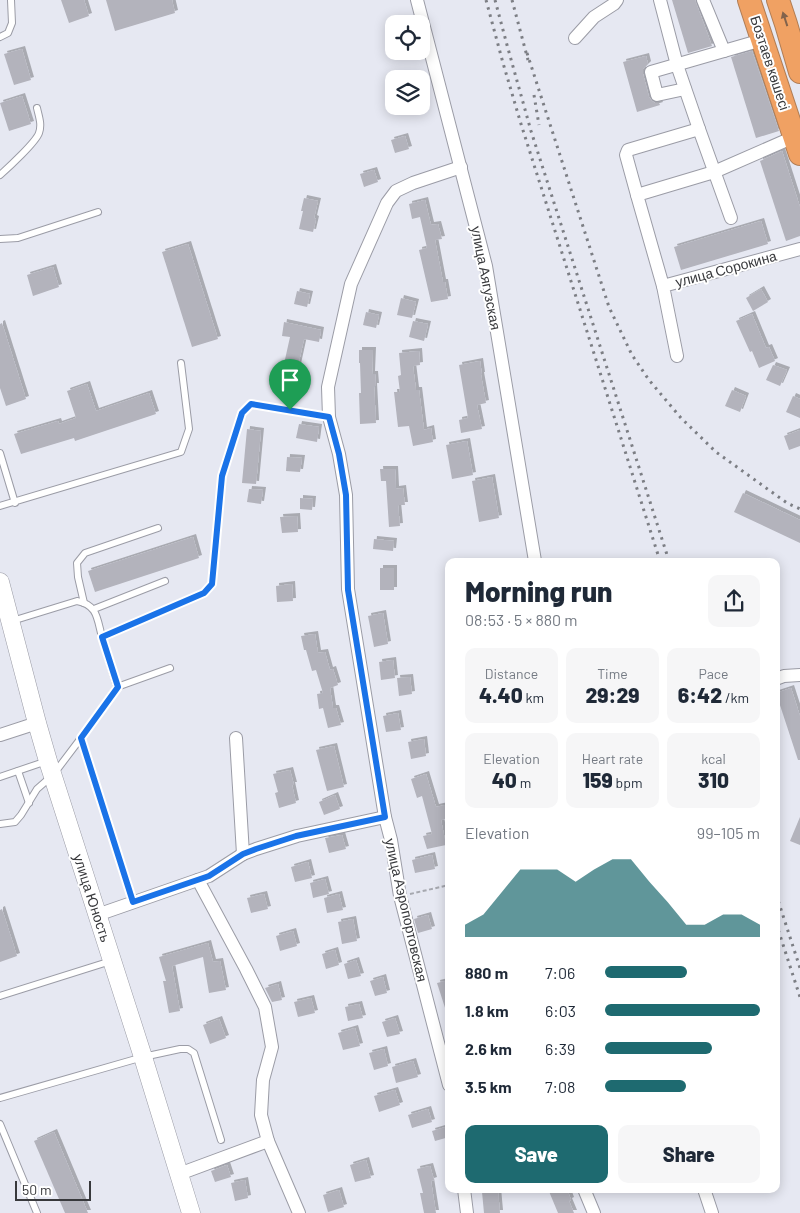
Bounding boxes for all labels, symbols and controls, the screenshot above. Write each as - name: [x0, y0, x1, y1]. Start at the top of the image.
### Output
- one-way arrow: [780, 12, 788, 27]
- street label: Бозтаев көшесі: [747, 13, 794, 112]
- map controls: [385, 15, 430, 115]
- button: locate: [385, 15, 430, 60]
- button: layers: [385, 70, 430, 115]
- street label: улица Аягузская: [468, 225, 505, 331]
- street label: улица Сорокина: [673, 247, 779, 290]
- pin: [269, 359, 311, 410]
- icon: arrive: [276, 366, 304, 394]
- text: Morning run: [465, 574, 613, 608]
- button: share: [708, 575, 760, 627]
- text: 08:53 · 5 × 880 m: [465, 610, 578, 629]
- text: Distance: [485, 665, 538, 682]
- text: Time: [597, 665, 628, 682]
- text: Pace: [698, 665, 729, 682]
- text: 4.40: [479, 682, 523, 707]
- text: 29:29: [585, 682, 640, 707]
- text: 6:42: [678, 682, 722, 707]
- text: km: [523, 689, 544, 706]
- text: /km: [722, 689, 749, 706]
- text: Elevation: [483, 750, 540, 767]
- text: Heart rate: [582, 750, 643, 767]
- text: kcal: [701, 750, 726, 767]
- text: 40: [492, 767, 517, 792]
- text: 159: [583, 767, 613, 792]
- text: 310: [698, 767, 729, 792]
- text: m: [517, 774, 531, 791]
- text: bpm: [613, 774, 642, 791]
- text: Elevation: [465, 823, 529, 842]
- text: 99–105 m: [697, 823, 760, 842]
- street label: улица Аэропортовская: [382, 837, 431, 983]
- street label: улица Юность: [70, 852, 115, 944]
- text: 880 m: [465, 963, 508, 982]
- text: 7:06: [545, 963, 575, 982]
- text: 1.8 km: [465, 1001, 509, 1020]
- text: 6:03: [545, 1001, 576, 1020]
- text: 2.6 km: [465, 1039, 512, 1058]
- text: 6:39: [545, 1039, 575, 1058]
- text: 3.5 km: [465, 1077, 512, 1096]
- text: 7:08: [545, 1077, 575, 1096]
- button: Save: [465, 1125, 608, 1183]
- button: Share: [618, 1125, 760, 1183]
- scale bar: [15, 1178, 91, 1201]
- text: 50 m: [22, 1181, 51, 1198]

